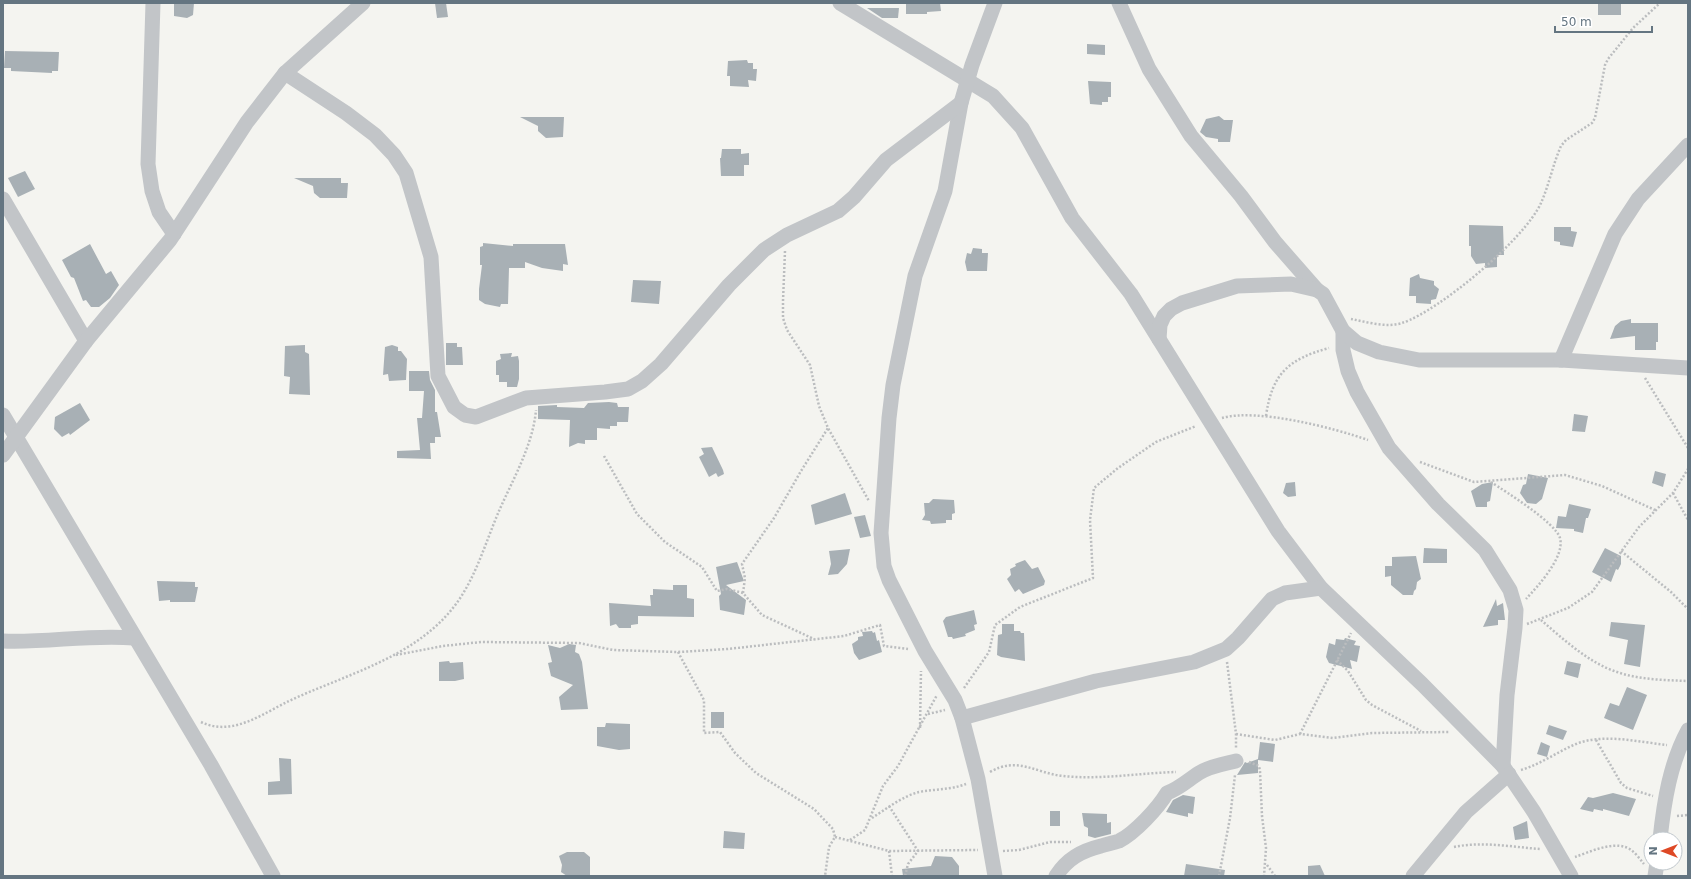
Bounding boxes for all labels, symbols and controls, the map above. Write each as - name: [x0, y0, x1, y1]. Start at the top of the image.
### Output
- scale bar: [1555, 8, 1652, 34]
- text: 50 m: [1561, 15, 1592, 29]
- north arrow: [1643, 831, 1683, 871]
- text: N: [1647, 846, 1660, 856]

